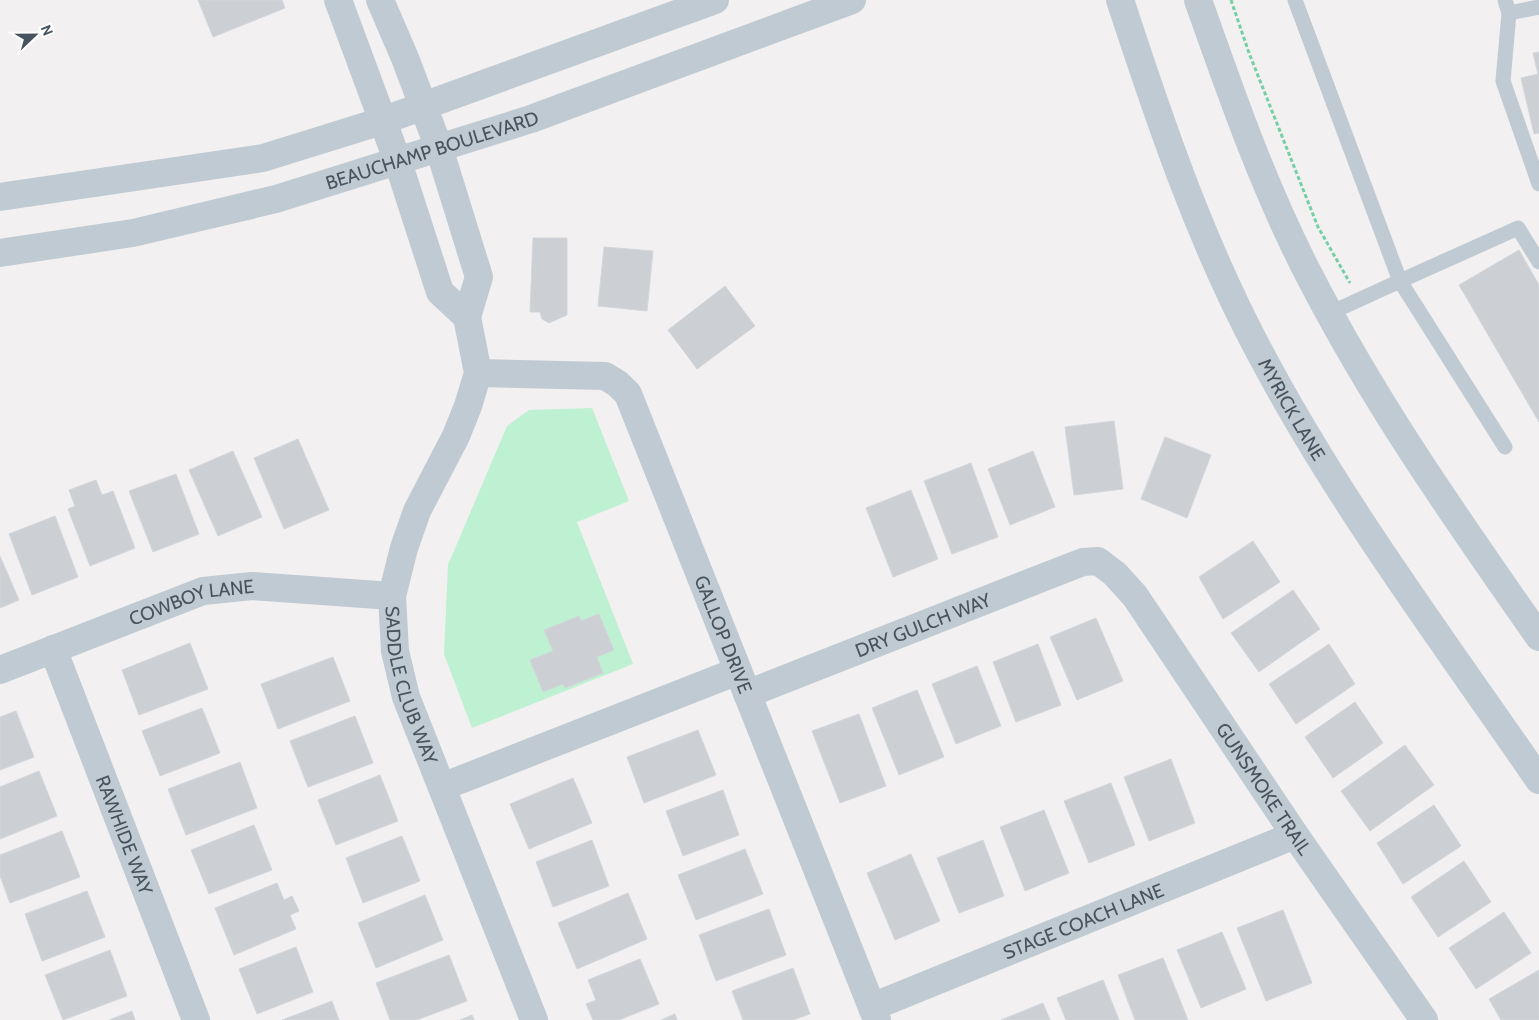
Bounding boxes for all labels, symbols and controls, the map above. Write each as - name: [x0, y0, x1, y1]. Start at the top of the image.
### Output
- north arrow: [10, 10, 60, 60]
- text: N: [37, 22, 57, 38]
- street label: BEAUCHAMP BOULEVARD: [323, 106, 542, 194]
- street label: MYRICK LANE: [1254, 354, 1331, 465]
- street label: GALLOP DRIVE: [690, 572, 757, 697]
- street label: COWBOY LANE: [126, 574, 255, 630]
- street label: DRY GULCH WAY: [852, 588, 994, 662]
- street label: SADDLE CLUB WAY: [381, 605, 443, 768]
- street label: GUNSMOKE TRAIL: [1211, 718, 1317, 860]
- street label: RAWHIDE WAY: [91, 772, 158, 898]
- street label: STAGE COACH LANE: [1000, 878, 1167, 964]

